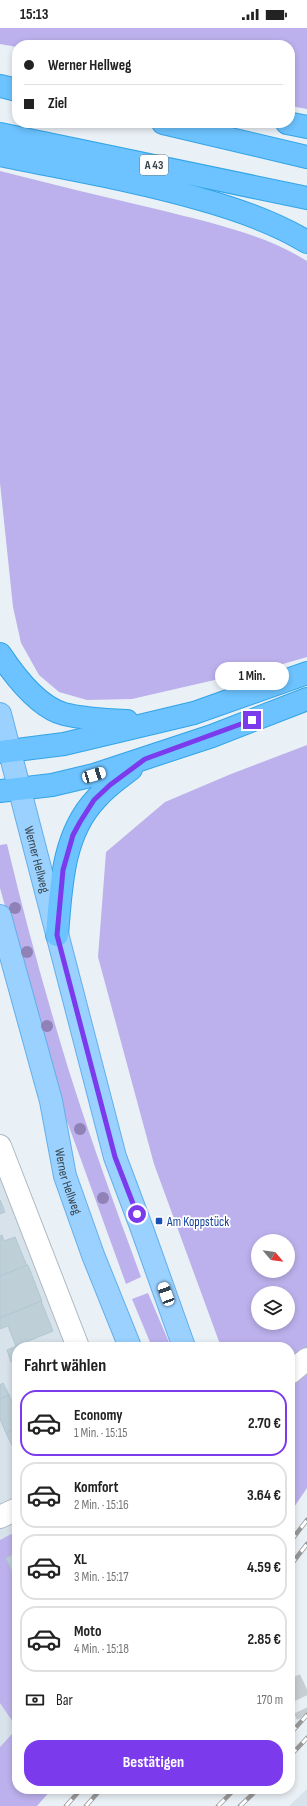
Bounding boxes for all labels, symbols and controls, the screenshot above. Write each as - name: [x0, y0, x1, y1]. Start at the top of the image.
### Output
- text: 15:13: [20, 5, 48, 24]
- text: Werner Hellweg: [48, 56, 131, 75]
- text: Ziel: [48, 94, 67, 113]
- road number: A 43: [140, 155, 168, 175]
- callout: 1 Min.: [215, 662, 289, 690]
- text: 1 Min.: [239, 668, 265, 684]
- route end: [243, 711, 261, 729]
- car: [81, 766, 107, 784]
- street label: Werner Hellweg: [20, 824, 53, 894]
- street label: Werner Hellweg: [51, 1147, 85, 1217]
- route start: [128, 1205, 146, 1223]
- place label: Am Koppstück: [166, 1214, 229, 1230]
- marker: Am Koppstück: [154, 1216, 164, 1226]
- north arrow: [251, 1234, 295, 1278]
- map controls: [251, 1234, 295, 1330]
- car: [156, 1281, 176, 1307]
- button: layers: [251, 1286, 295, 1330]
- text: Fahrt wählen: [24, 1355, 106, 1376]
- icon: car: [26, 1405, 62, 1441]
- text: Economy: [74, 1406, 123, 1425]
- text: 2.70 €: [248, 1414, 281, 1433]
- text: 1 Min. · 15:15: [74, 1425, 127, 1441]
- icon: car: [26, 1477, 62, 1513]
- text: Komfort: [74, 1478, 118, 1497]
- text: 3.64 €: [247, 1486, 281, 1505]
- text: 2 Min. · 15:16: [74, 1497, 129, 1513]
- icon: car: [26, 1549, 62, 1585]
- text: XL: [74, 1550, 87, 1569]
- text: 4.59 €: [247, 1558, 281, 1577]
- text: 3 Min. · 15:17: [74, 1569, 128, 1585]
- icon: car: [26, 1621, 62, 1657]
- text: Moto: [74, 1622, 101, 1641]
- text: 2.85 €: [247, 1630, 281, 1649]
- text: 4 Min. · 15:18: [74, 1641, 129, 1657]
- icon: cash: [24, 1689, 46, 1711]
- text: Bar: [56, 1691, 73, 1710]
- text: 170 m: [257, 1692, 283, 1708]
- button: Bestätigen: [24, 1740, 283, 1786]

